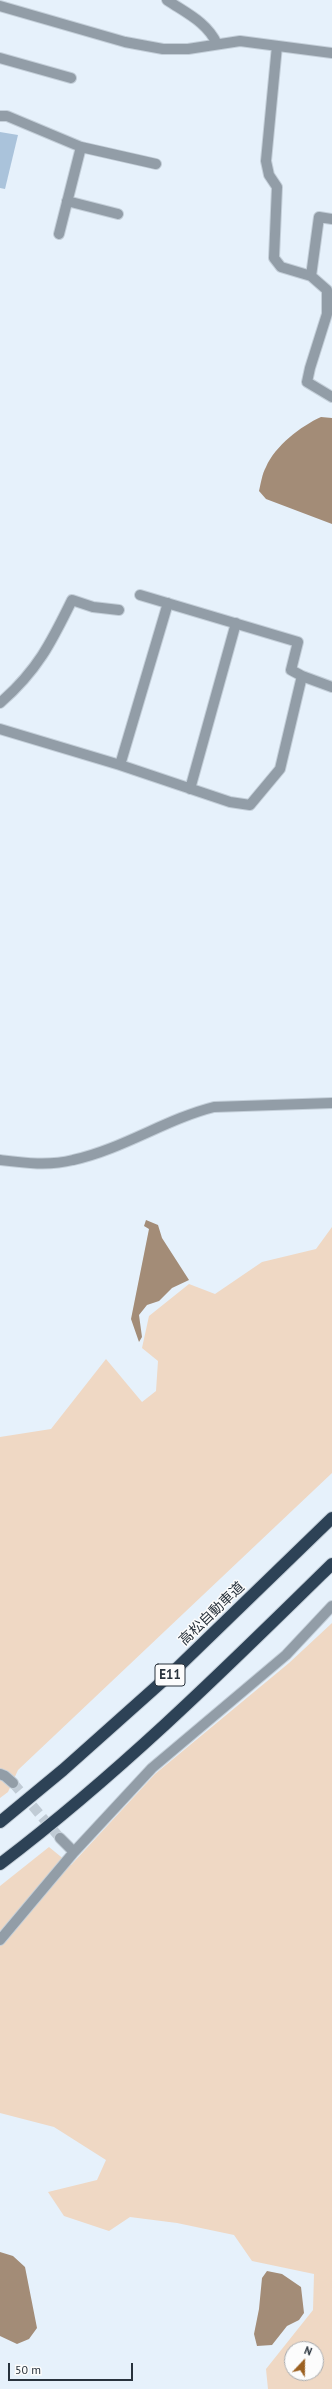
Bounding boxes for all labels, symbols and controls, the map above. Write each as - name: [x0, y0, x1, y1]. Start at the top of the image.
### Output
- street label: 高松自動車道: [176, 1579, 248, 1649]
- road number: E11: [155, 1664, 185, 1686]
- north arrow: [284, 2341, 324, 2381]
- text: N: [302, 2343, 314, 2359]
- scale bar: [10, 2355, 135, 2381]
- text: 50 m: [15, 2362, 41, 2377]

